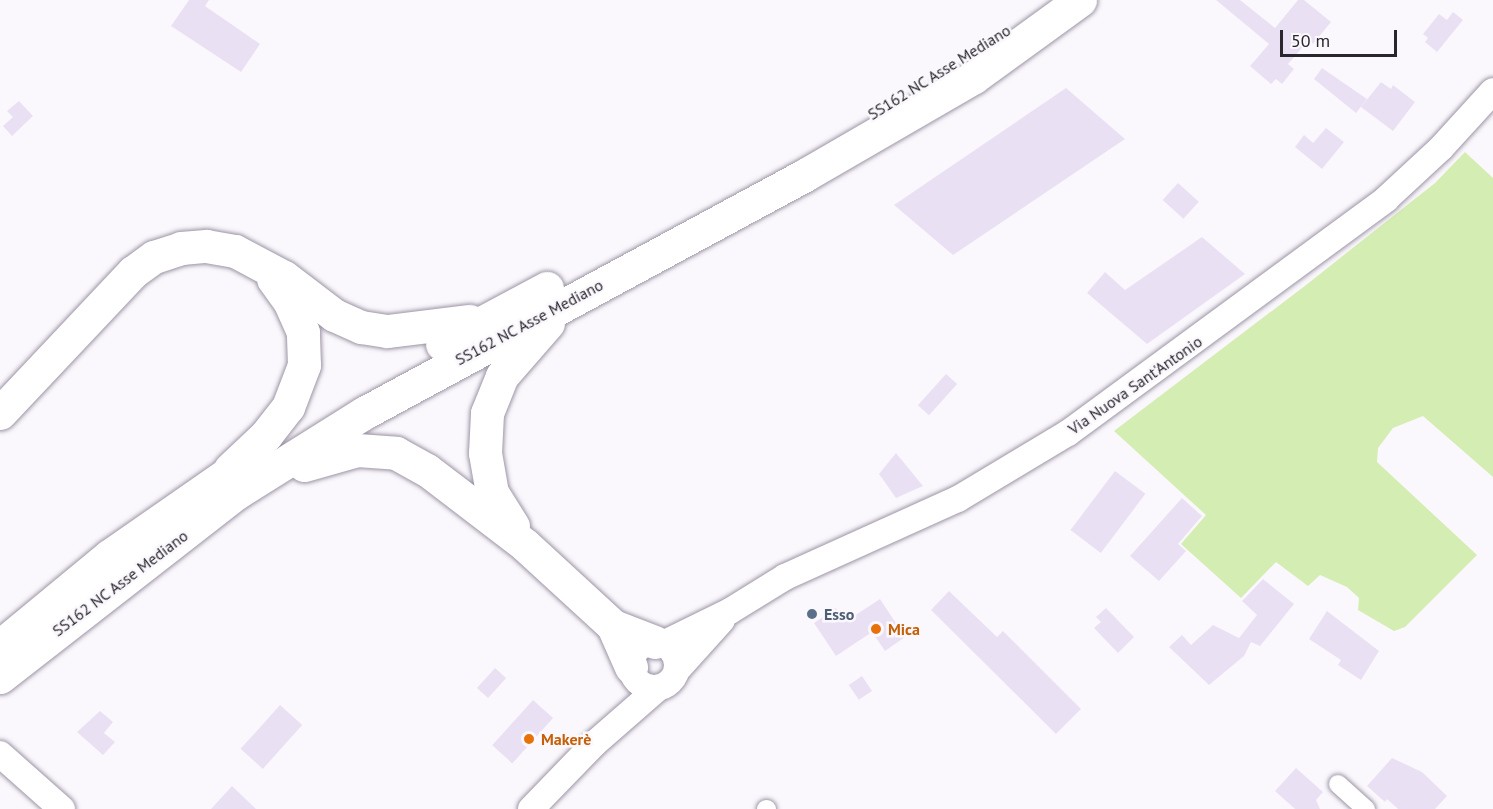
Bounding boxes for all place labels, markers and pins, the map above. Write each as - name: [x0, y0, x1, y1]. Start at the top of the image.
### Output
- place label: Esso: [824, 604, 854, 624]
- marker: Esso: [805, 607, 819, 621]
- place label: Mica: [888, 619, 920, 639]
- marker: Mica: [869, 622, 883, 636]
- place label: Makerè: [541, 729, 591, 749]
- marker: Makerè: [522, 732, 536, 746]

